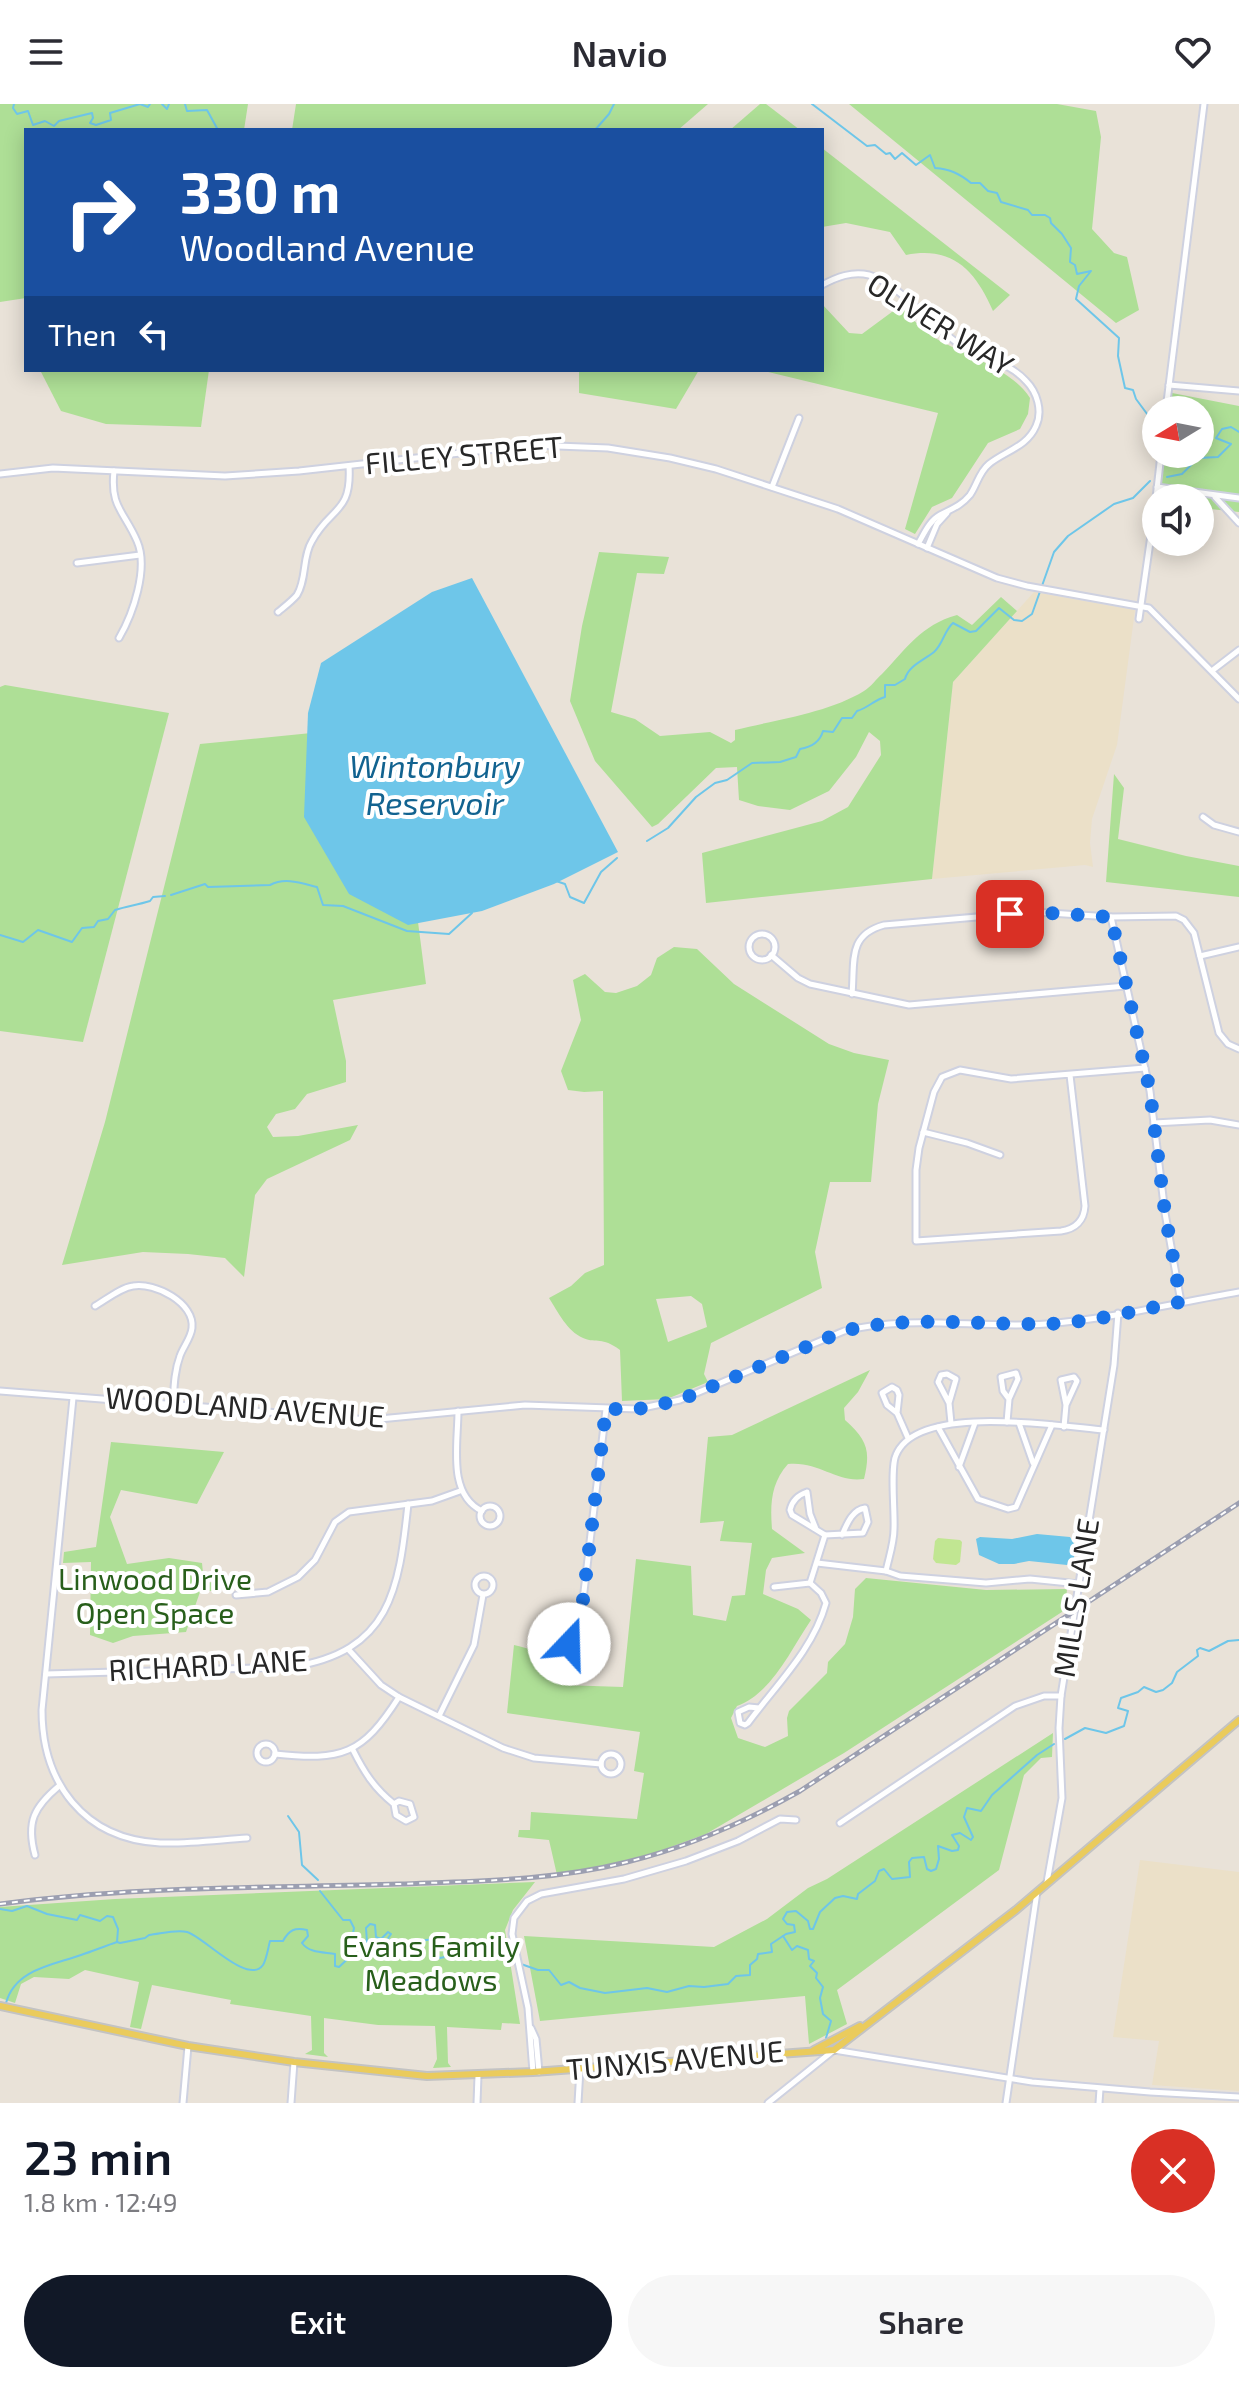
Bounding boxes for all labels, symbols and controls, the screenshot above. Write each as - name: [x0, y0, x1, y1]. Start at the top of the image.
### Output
- icon: menu: [24, 30, 68, 74]
- icon: heart: [1171, 30, 1215, 74]
- text: Navio: [571, 31, 668, 74]
- text: 330 m: [180, 157, 340, 224]
- icon: right: [48, 160, 152, 264]
- text: Woodland Avenue: [180, 225, 475, 268]
- street label: OLIVER WAY: [862, 264, 1021, 382]
- icon: left: [132, 312, 176, 356]
- text: Then: [48, 316, 116, 352]
- north arrow: [1142, 396, 1214, 468]
- map controls: [1142, 396, 1214, 556]
- street label: FILLEY STREET: [363, 427, 564, 481]
- button: sound: [1142, 484, 1214, 556]
- water label: Wintonbury Reservoir: [349, 746, 521, 821]
- pin: [976, 880, 1044, 948]
- icon: arrive: [988, 892, 1032, 936]
- street label: WOODLAND AVENUE: [104, 1378, 386, 1434]
- street label: MILLS LANE: [1045, 1516, 1105, 1680]
- park label: Linwood Drive Open Space: [58, 1560, 252, 1630]
- position arrow: [527, 1602, 611, 1686]
- street label: RICHARD LANE: [107, 1641, 308, 1687]
- park label: Evans Family Meadows: [342, 1927, 520, 1997]
- street label: TUNXIS AVENUE: [565, 2032, 785, 2086]
- text: 23 min: [24, 2127, 172, 2185]
- button: close: [1131, 2129, 1215, 2213]
- text: 1.8 km · 12:49: [24, 2186, 178, 2217]
- button: Exit: [24, 2275, 612, 2367]
- button: Share: [628, 2275, 1215, 2367]

